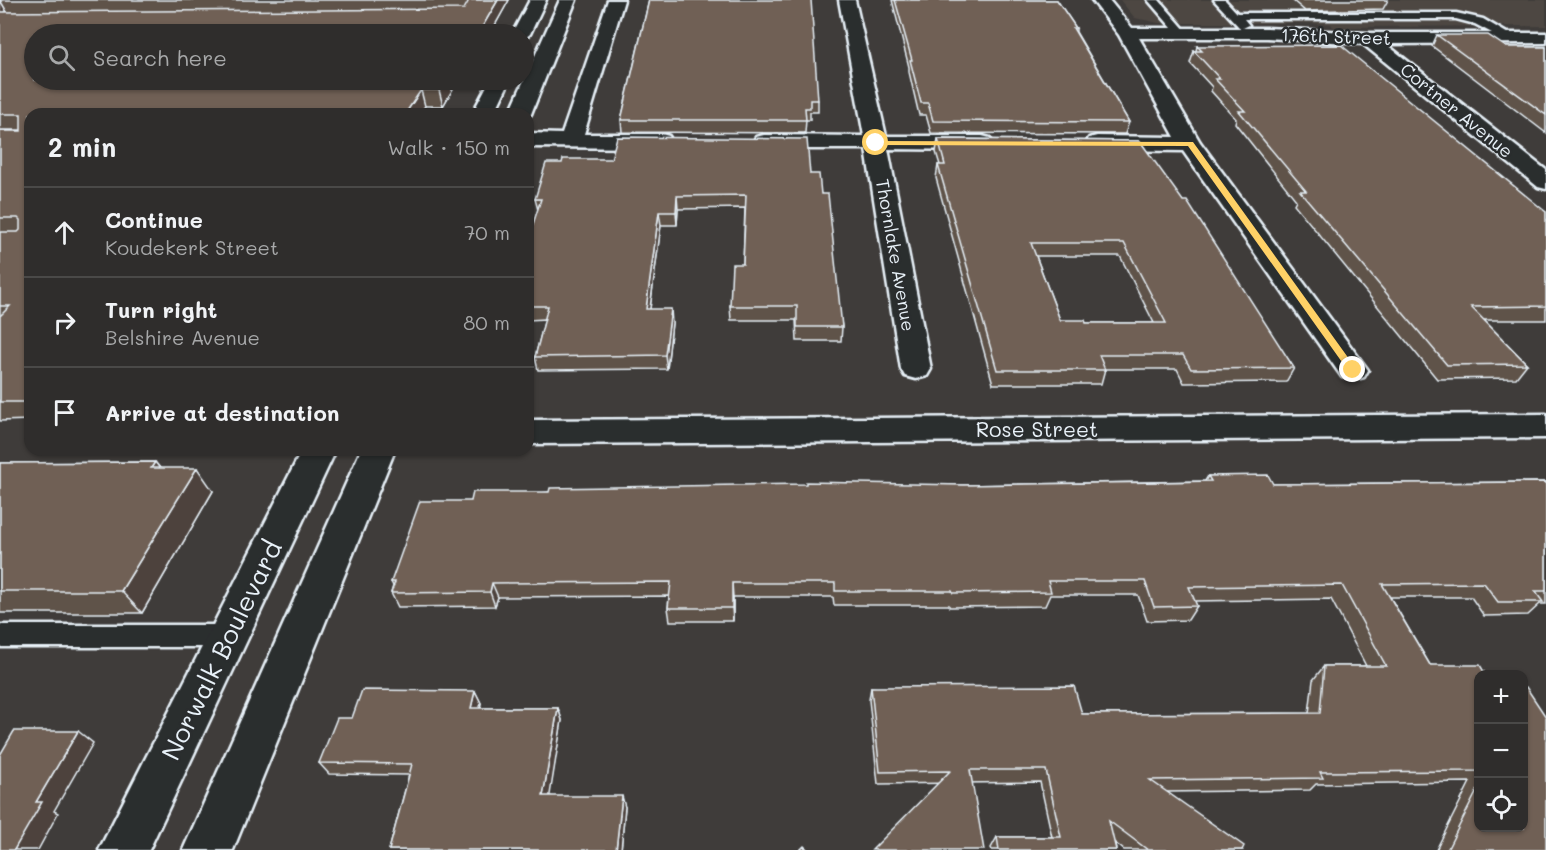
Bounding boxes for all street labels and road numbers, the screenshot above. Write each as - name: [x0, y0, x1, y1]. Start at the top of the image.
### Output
- street label: 176th Street: [1281, 22, 1391, 50]
- street label: Cortner Avenue: [1396, 57, 1518, 163]
- street label: Thornlake Avenue: [871, 177, 921, 333]
- street label: Rose Street: [976, 415, 1098, 442]
- street label: Norwalk Boulevard: [153, 534, 289, 766]

